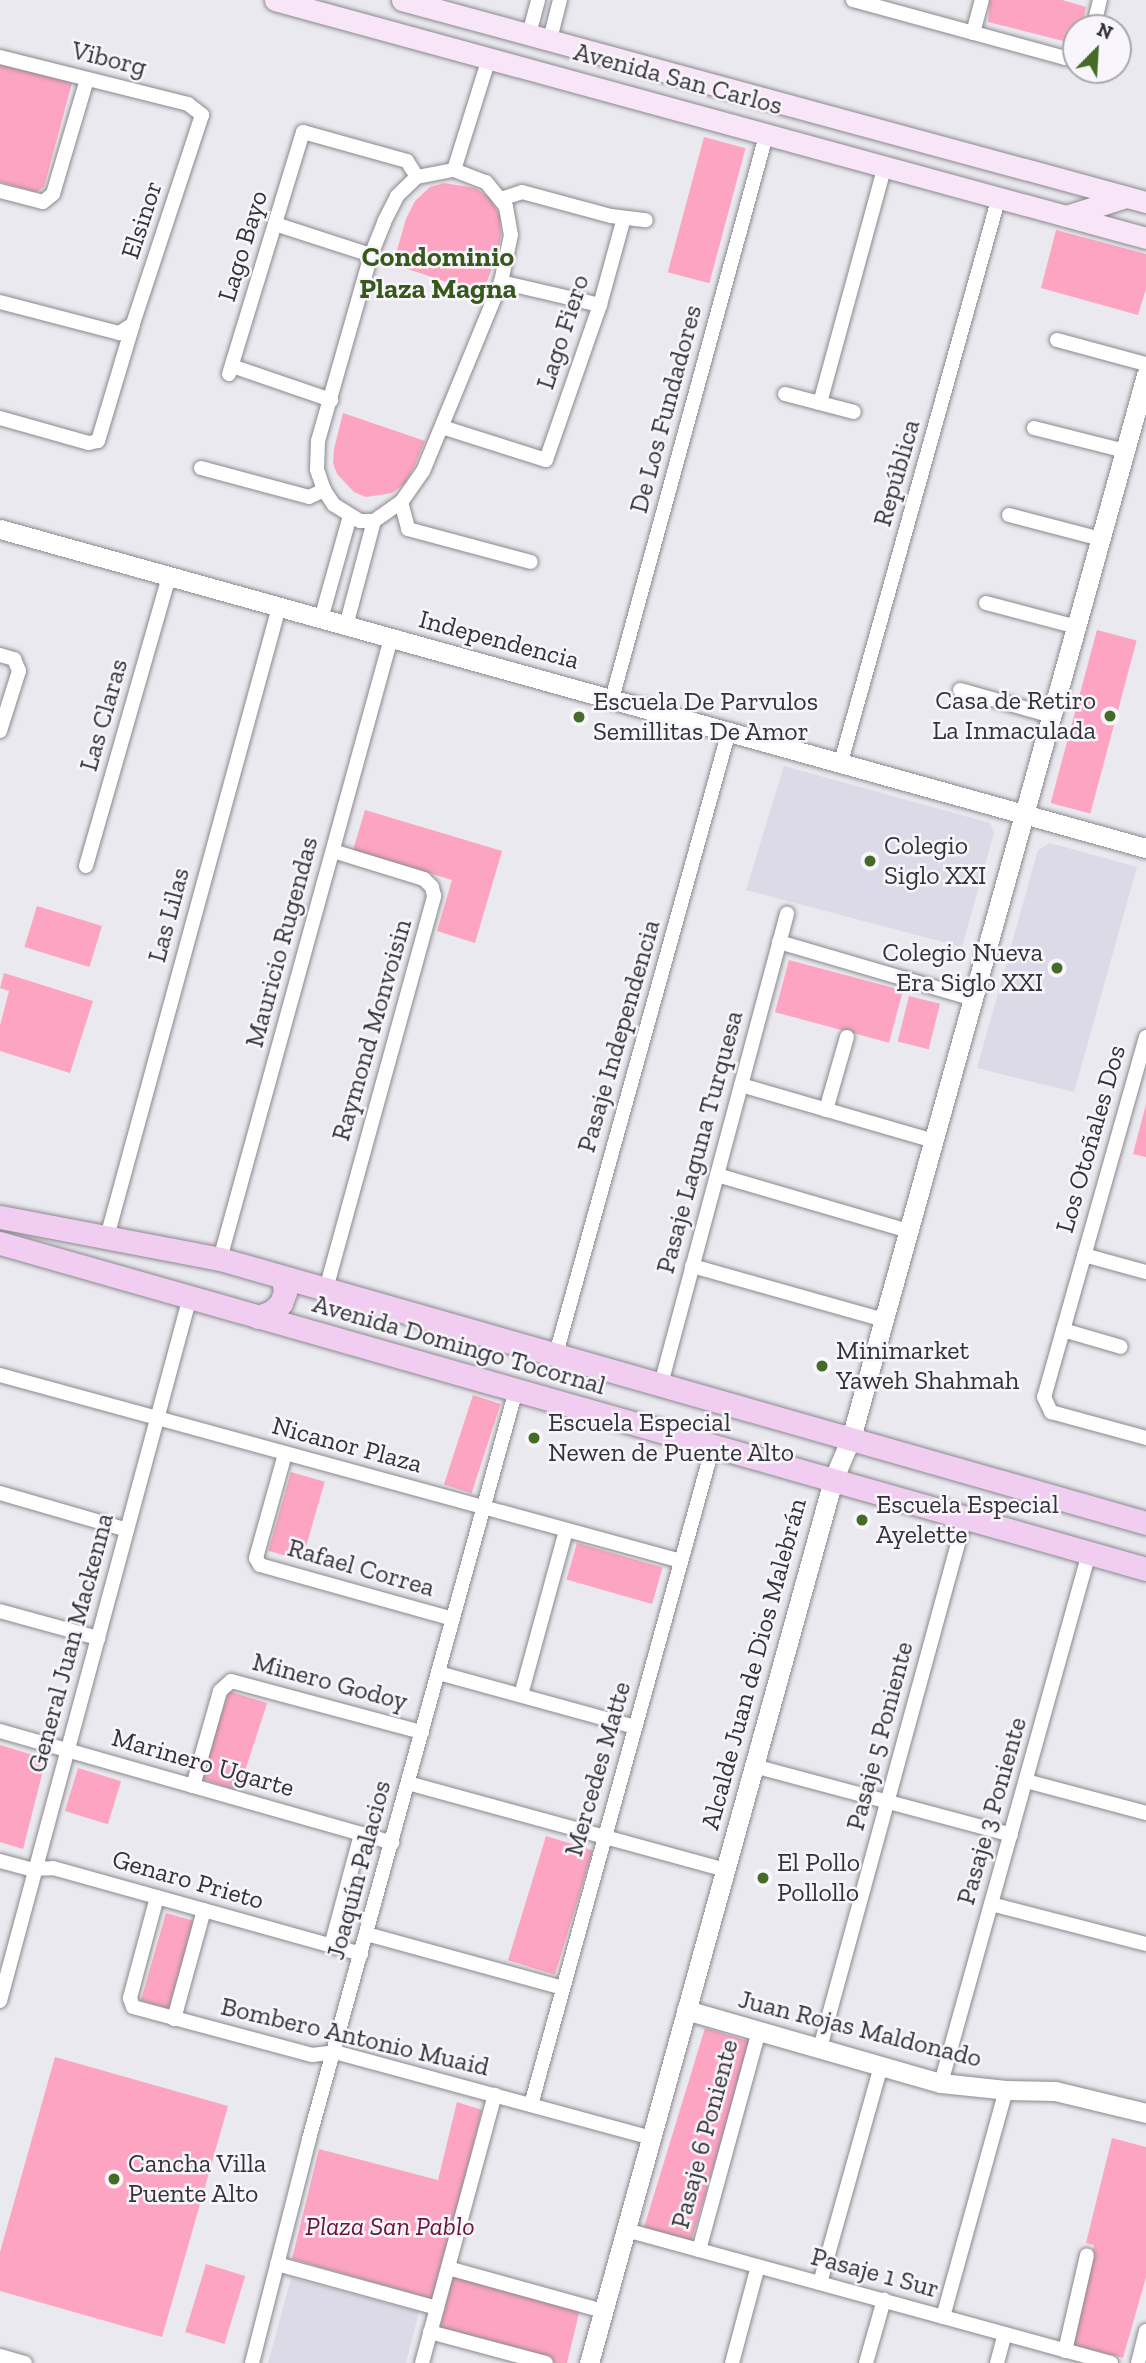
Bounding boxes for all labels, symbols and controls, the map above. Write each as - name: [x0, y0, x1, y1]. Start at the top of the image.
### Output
- north arrow: [1062, 14, 1132, 84]
- text: N: [1094, 18, 1116, 45]
- street label: Viborg: [68, 35, 150, 83]
- street label: Avenida San Carlos: [570, 36, 786, 122]
- street label: Elsinor: [115, 177, 169, 263]
- street label: Lago Bayo: [211, 187, 275, 305]
- district label: Condominio Plaza Magna: [359, 240, 517, 306]
- street label: Lago Fiero: [530, 271, 596, 393]
- street label: De Los Fundadores: [623, 302, 709, 516]
- street label: República: [867, 416, 927, 530]
- street label: Independencia: [416, 604, 582, 676]
- street label: Las Claras: [73, 655, 135, 775]
- place label: Casa de Retiro La Inmaculada: [932, 685, 1096, 746]
- place label: Escuela De Parvulos Semillitas De Amor: [593, 686, 818, 748]
- marker: Casa de Retiro La Inmaculada: [1102, 708, 1118, 724]
- marker: Escuela De Parvulos Semillitas De Amor: [571, 709, 587, 725]
- place label: Colegio Siglo XXI: [884, 830, 987, 892]
- street label: Mauricio Rugendas: [239, 833, 325, 1051]
- marker: Colegio Siglo XXI: [862, 853, 878, 869]
- street label: Las Lilas: [141, 864, 197, 966]
- street label: Raymond Monvoisin: [325, 916, 419, 1144]
- street label: Pasaje Independencia: [571, 916, 667, 1156]
- place label: Colegio Nueva Era Siglo XXI: [882, 937, 1043, 998]
- marker: Colegio Nueva Era Siglo XXI: [1049, 960, 1065, 976]
- street label: Pasaje Laguna Turquesa: [650, 1007, 750, 1277]
- street label: Los Otoñales Dos: [1049, 1042, 1133, 1236]
- street label: Avenida Domingo Tocornal: [309, 1288, 609, 1402]
- place label: Minimarket Yaweh Shahmah: [836, 1335, 1020, 1396]
- marker: Minimarket Yaweh Shahmah: [814, 1358, 830, 1374]
- place label: Escuela Especial Newen de Puente Alto: [548, 1407, 795, 1468]
- street label: Nicanor Plaza: [268, 1410, 426, 1480]
- marker: Escuela Especial Newen de Puente Alto: [526, 1430, 542, 1446]
- place label: Escuela Especial Ayelette: [876, 1489, 1059, 1550]
- street label: Alcalde Juan de Dios Malebrán: [695, 1495, 813, 1833]
- street label: General Juan Mackenna: [21, 1510, 121, 1776]
- marker: Escuela Especial Ayelette: [854, 1512, 870, 1528]
- street label: Rafael Correa: [284, 1532, 438, 1604]
- street label: Pasaje 5 Poniente: [840, 1638, 920, 1834]
- street label: Minero Godoy: [249, 1646, 411, 1718]
- street label: Mercedes Matte: [558, 1678, 638, 1860]
- street label: Pasaje 3 Poniente: [950, 1714, 1034, 1908]
- street label: Marinero Ugarte: [108, 1722, 298, 1804]
- street label: Joaquín Palacios: [320, 1777, 398, 1963]
- street label: Genaro Prieto: [109, 1843, 267, 1917]
- place label: El Pollo Pollollo: [777, 1847, 860, 1909]
- marker: El Pollo Pollollo: [755, 1870, 771, 1886]
- street label: Juan Rojas Maldonado: [735, 1984, 985, 2074]
- street label: Bombero Antonio Muaid: [218, 1991, 492, 2083]
- street label: Pasaje 6 Poniente: [665, 2036, 745, 2232]
- place label: Cancha Villa Puente Alto: [128, 2148, 267, 2210]
- marker: Cancha Villa Puente Alto: [106, 2171, 122, 2187]
- park label: Plaza San Pablo: [305, 2211, 475, 2243]
- street label: Pasaje 1 Sur: [808, 2241, 942, 2305]

